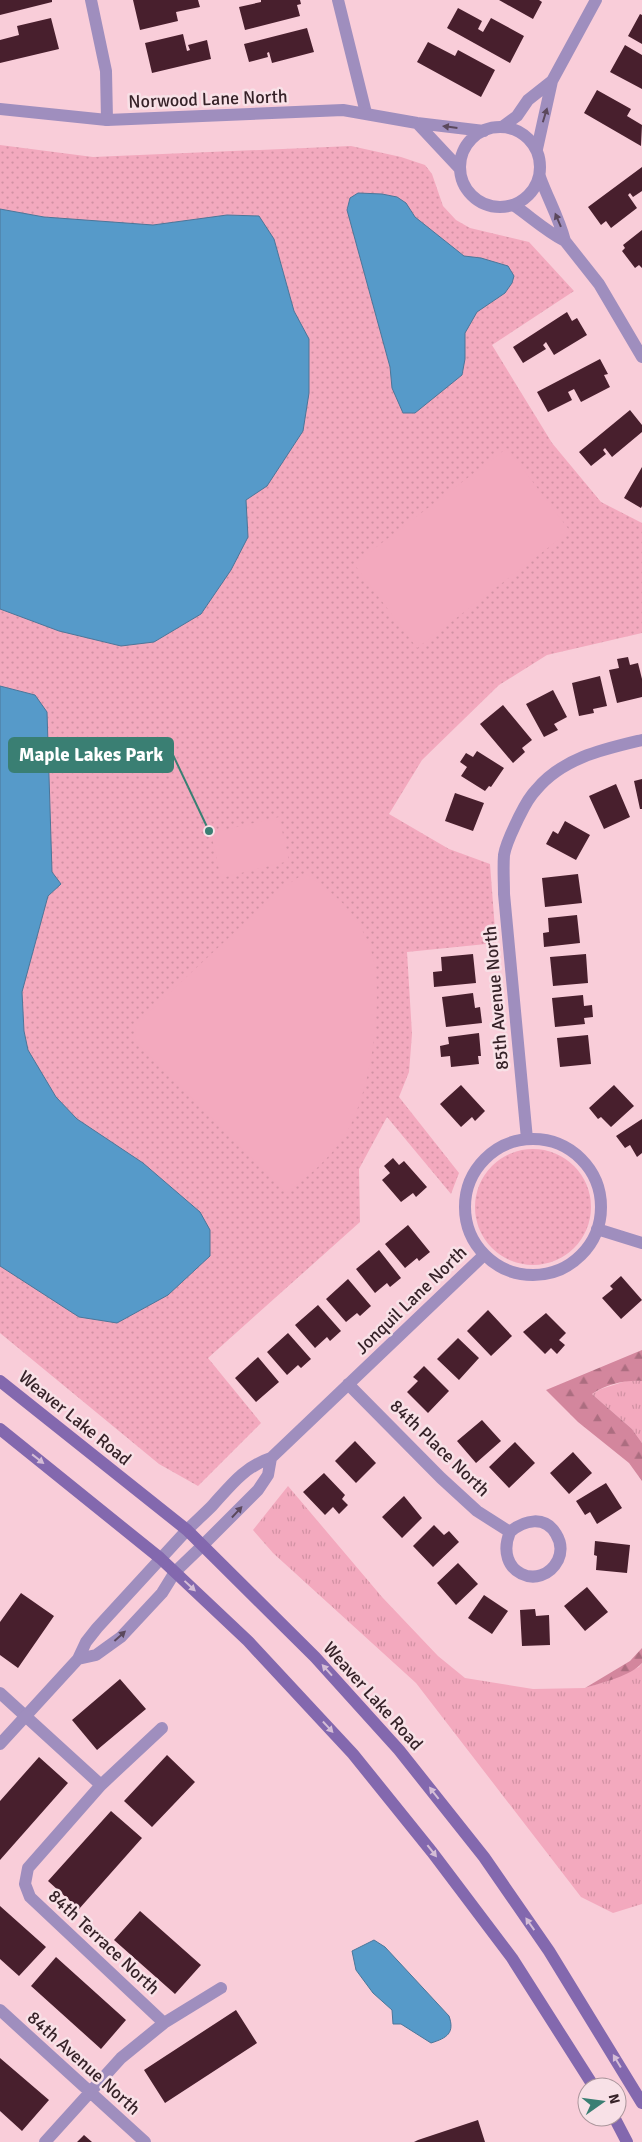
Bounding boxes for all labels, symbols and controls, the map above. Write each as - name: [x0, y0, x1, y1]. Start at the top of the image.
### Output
- street label: Norwood Lane North: [128, 85, 288, 113]
- one-way arrow: [541, 107, 549, 122]
- one-way arrow: [442, 123, 458, 131]
- one-way arrow: [554, 213, 562, 227]
- callout: Maple Lakes Park: [9, 738, 173, 772]
- text: Maple Lakes Park: [19, 743, 163, 767]
- street label: 85th Avenue North: [479, 925, 513, 1071]
- street label: Jonquil Lane North: [351, 1241, 471, 1359]
- street label: Weaver Lake Road: [14, 1366, 136, 1470]
- street label: 84th Place North: [386, 1395, 494, 1501]
- one-way arrow: [31, 1453, 44, 1464]
- one-way arrow: [231, 1506, 243, 1518]
- one-way arrow: [183, 1580, 195, 1592]
- one-way arrow: [113, 1631, 126, 1642]
- street label: Weaver Lake Road: [318, 1637, 428, 1755]
- one-way arrow: [321, 1665, 333, 1677]
- one-way arrow: [322, 1720, 334, 1732]
- one-way arrow: [428, 1787, 439, 1800]
- one-way arrow: [426, 1845, 437, 1858]
- street label: 84th Terrace North: [44, 1885, 164, 1999]
- one-way arrow: [525, 1917, 535, 1931]
- street label: 84th Avenue North: [23, 2006, 145, 2120]
- one-way arrow: [613, 2054, 622, 2067]
- north arrow: [577, 2077, 627, 2127]
- text: N: [605, 2092, 624, 2106]

